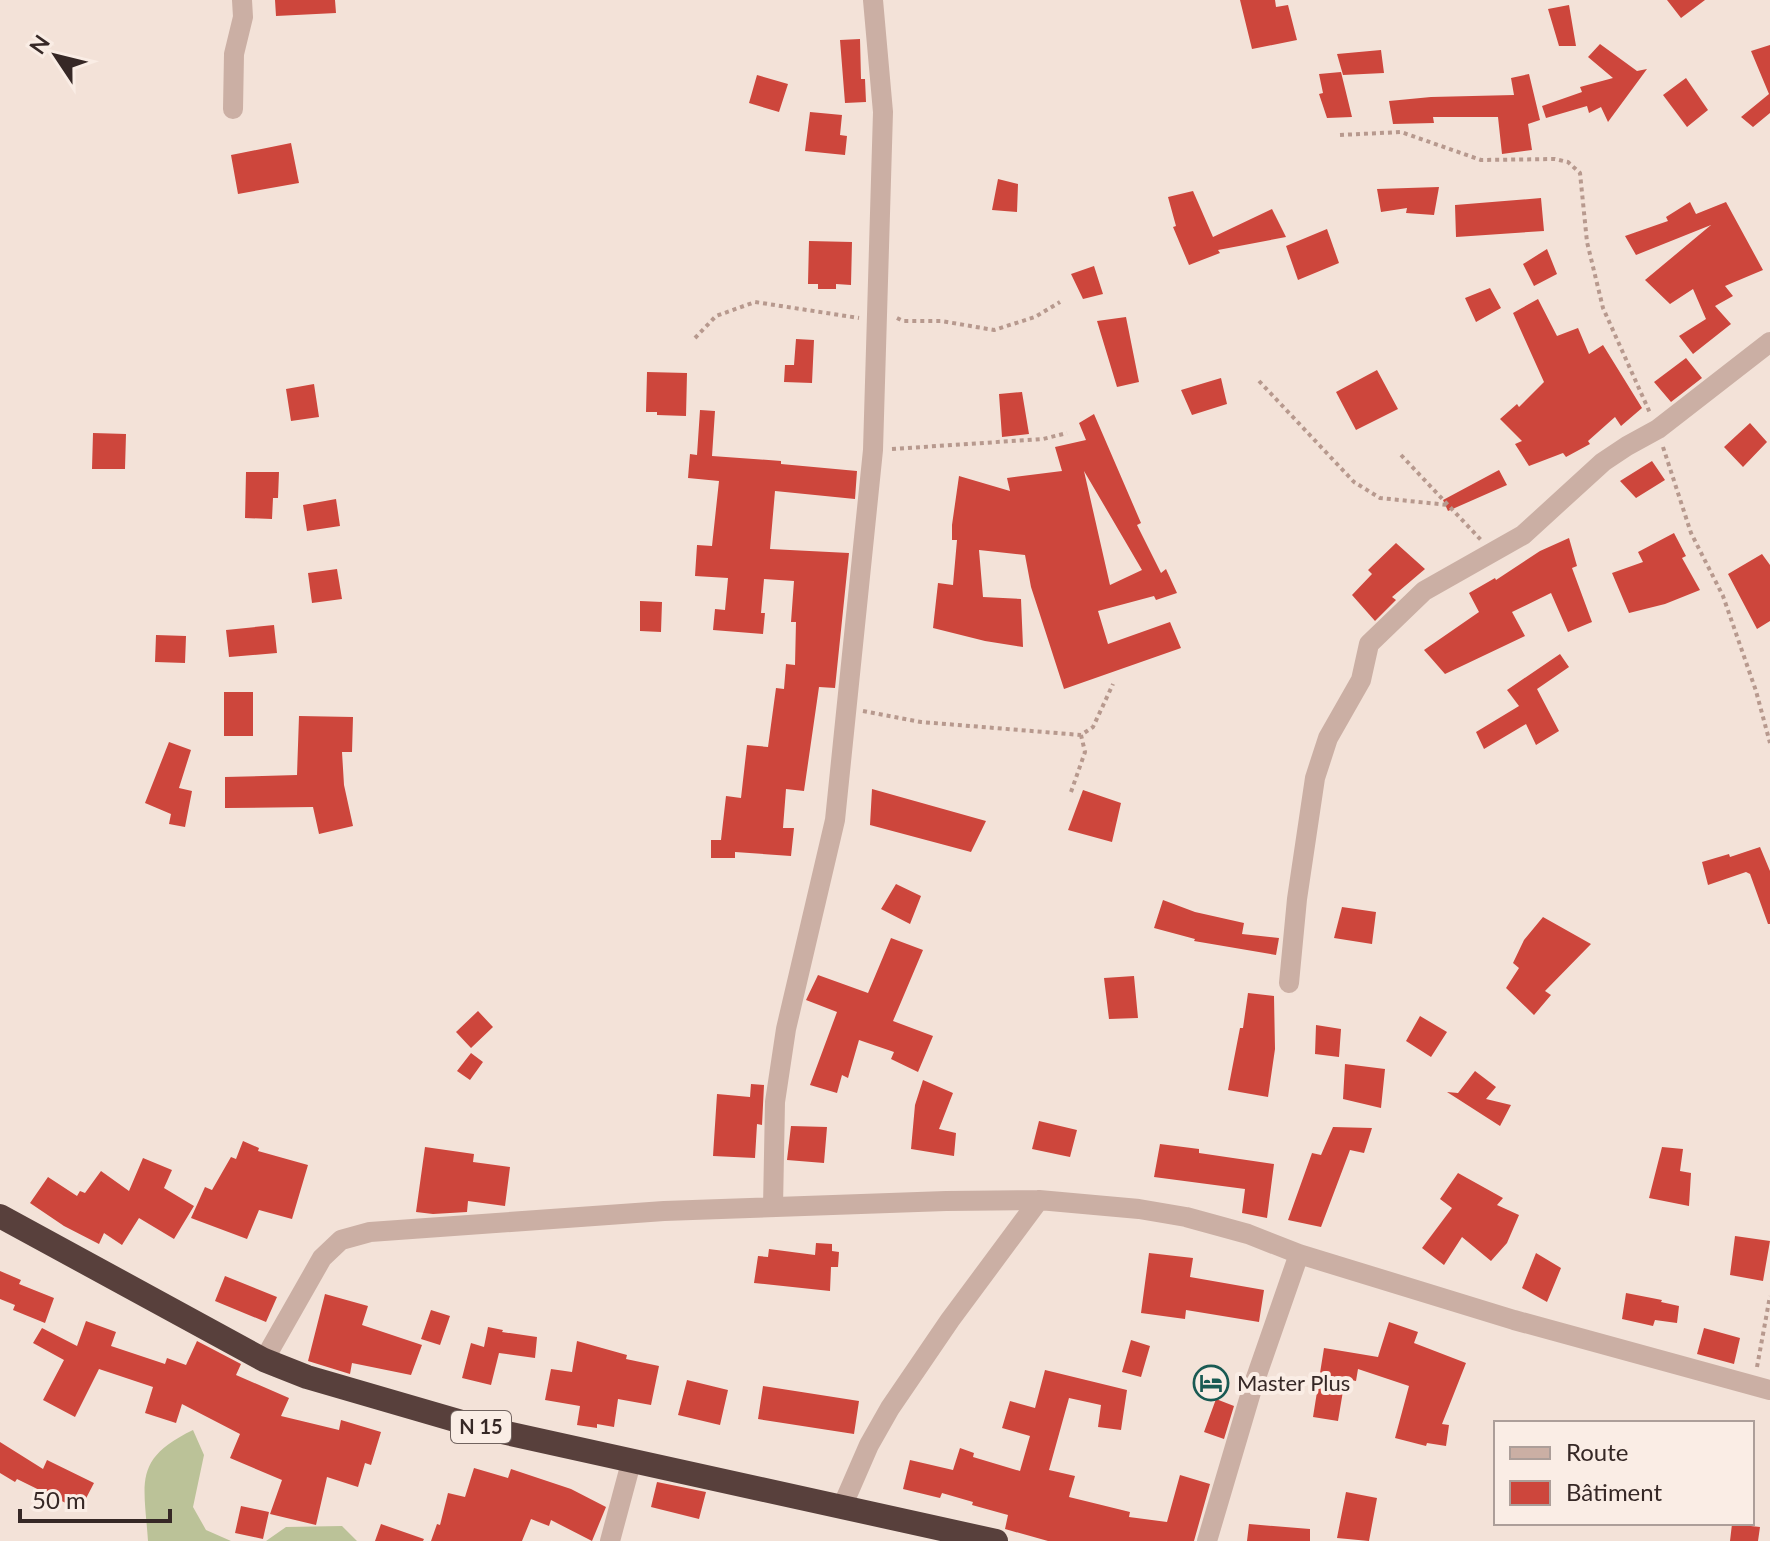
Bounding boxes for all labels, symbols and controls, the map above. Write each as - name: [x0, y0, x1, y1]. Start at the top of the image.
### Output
- north arrow: [16, 16, 96, 96]
- text: N: [23, 30, 55, 59]
- hotel icon: Master Plus: [1192, 1364, 1230, 1402]
- place label: Master Plus: [1237, 1369, 1350, 1396]
- road number: N 15: [451, 1411, 511, 1443]
- legend: [1494, 1421, 1754, 1525]
- text: Route: [1566, 1437, 1628, 1466]
- scale bar: [20, 1473, 170, 1523]
- text: Bâtiment: [1566, 1477, 1663, 1506]
- text: 50 m: [32, 1485, 86, 1514]

